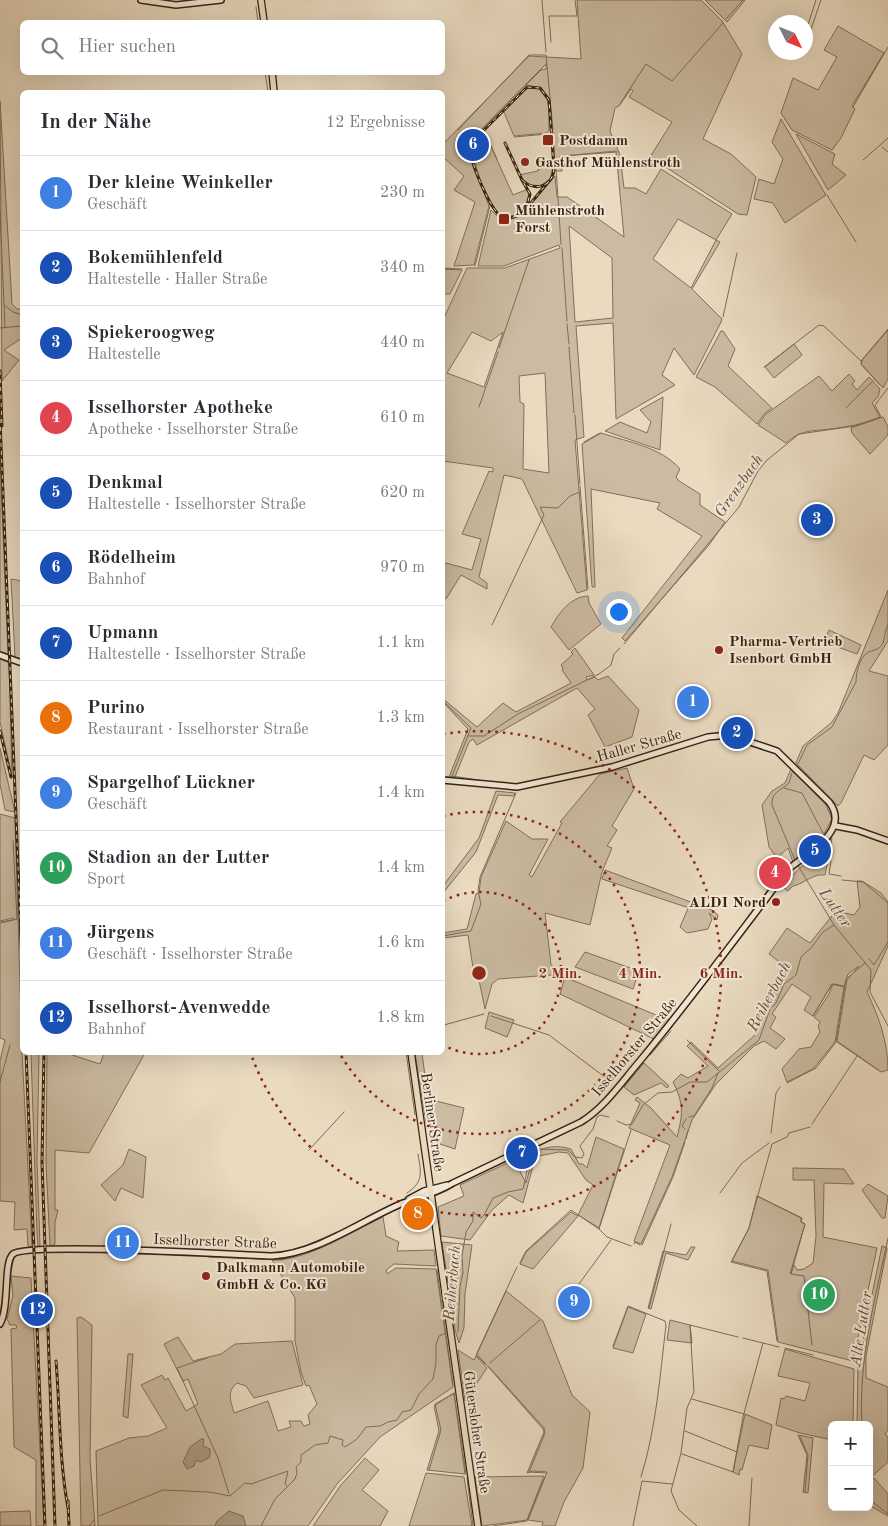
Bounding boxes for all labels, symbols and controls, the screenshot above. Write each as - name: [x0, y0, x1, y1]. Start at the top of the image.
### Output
- north arrow: [768, 15, 813, 60]
- search box: [20, 20, 445, 75]
- icon: search: [38, 34, 66, 62]
- text: Hier suchen: [78, 38, 176, 57]
- text: In der Nähe: [40, 112, 151, 133]
- text: 12 Ergebnisse: [326, 115, 425, 131]
- pin: 6: [457, 126, 489, 164]
- marker: Postdamm: [541, 133, 555, 147]
- place label: Postdamm: [559, 134, 628, 149]
- marker: Gasthof Mühlenstroth: [519, 156, 531, 168]
- place label: Gasthof Mühlenstroth: [535, 156, 681, 171]
- text: Der kleine Weinkeller: [87, 174, 273, 193]
- text: 1: [51, 185, 61, 201]
- text: 230 m: [380, 185, 425, 201]
- text: Geschäft: [87, 197, 147, 213]
- place label: Mühlenstroth Forst: [515, 204, 605, 236]
- marker: Mühlenstroth Forst: [497, 212, 511, 226]
- text: Bokemühlenfeld: [87, 249, 223, 268]
- text: 2: [51, 260, 61, 276]
- text: 340 m: [380, 260, 425, 276]
- text: Haltestelle · Haller Straße: [87, 272, 267, 288]
- text: Spiekeroogweg: [87, 324, 214, 343]
- text: 3: [51, 335, 61, 351]
- text: 440 m: [380, 335, 425, 351]
- text: Haltestelle: [87, 347, 161, 363]
- text: Isselhorster Apotheke: [87, 399, 273, 418]
- text: 4: [51, 410, 61, 426]
- text: 610 m: [380, 410, 425, 426]
- text: Apotheke · Isselhorster Straße: [87, 422, 298, 438]
- water label: Grenzbach: [712, 452, 767, 521]
- text: Denkmal: [87, 474, 163, 493]
- text: 5: [51, 485, 61, 501]
- text: 620 m: [380, 485, 425, 501]
- text: Haltestelle · Isselhorster Straße: [87, 497, 306, 513]
- pin: 3: [801, 501, 833, 539]
- text: Rödelheim: [87, 549, 176, 568]
- text: 6: [51, 560, 61, 576]
- text: 970 m: [380, 560, 425, 576]
- text: Bahnhof: [87, 572, 145, 588]
- your location: [606, 599, 632, 625]
- text: Upmann: [87, 624, 158, 643]
- text: 7: [51, 635, 61, 651]
- text: 1.1 km: [376, 635, 425, 651]
- place label: Pharma-Vertrieb Isenbort GmbH: [729, 635, 842, 667]
- marker: Pharma-Vertrieb Isenbort GmbH: [713, 644, 725, 656]
- text: Haltestelle · Isselhorster Straße: [87, 647, 306, 663]
- pin: 1: [677, 683, 709, 721]
- text: Purino: [87, 699, 145, 718]
- text: 8: [51, 710, 61, 726]
- text: 1.3 km: [376, 710, 425, 726]
- pin: 2: [721, 714, 753, 752]
- text: Restaurant · Isselhorster Straße: [87, 722, 309, 738]
- street label: Haller Straße: [595, 727, 684, 766]
- text: Spargelhof Lückner: [87, 774, 255, 793]
- text: 9: [51, 785, 61, 801]
- text: 1.4 km: [376, 785, 425, 801]
- text: Geschäft: [87, 797, 147, 813]
- pin: 5: [799, 832, 831, 870]
- text: Stadion an der Lutter: [87, 849, 269, 868]
- pin: 4: [759, 854, 791, 892]
- text: 10: [47, 860, 65, 876]
- text: 1.4 km: [376, 860, 425, 876]
- text: Sport: [87, 872, 125, 888]
- water label: Lutter: [815, 885, 854, 932]
- place label: ALDI Nord: [688, 896, 766, 911]
- marker: ALDI Nord: [770, 896, 782, 908]
- text: Jürgens: [87, 924, 154, 943]
- text: 11: [47, 935, 65, 951]
- text: 1.6 km: [376, 935, 425, 951]
- text: Geschäft · Isselhorster Straße: [87, 947, 293, 963]
- water label: Reiherbach: [744, 960, 795, 1035]
- centre of rings: [470, 964, 488, 982]
- text: 2 Min.: [538, 967, 582, 982]
- text: 4 Min.: [618, 967, 662, 982]
- text: 6 Min.: [699, 967, 743, 982]
- street label: Isselhorster Straße: [590, 996, 681, 1100]
- text: Isselhorst-Avenwedde: [87, 999, 270, 1018]
- text: 12: [47, 1010, 65, 1026]
- text: 1.8 km: [376, 1010, 425, 1026]
- text: Bahnhof: [87, 1022, 145, 1038]
- street label: Berliner Straße: [417, 1072, 446, 1173]
- pin: 7: [506, 1134, 538, 1172]
- pin: 8: [402, 1195, 434, 1233]
- pin: 11: [107, 1224, 139, 1262]
- street label: Isselhorster Straße: [153, 1233, 277, 1252]
- water label: Reiherbach: [442, 1244, 464, 1323]
- place label: Dalkmann Automobile GmbH & Co. KG: [216, 1261, 365, 1293]
- marker: Dalkmann Automobile GmbH & Co. KG: [200, 1270, 212, 1282]
- pin: 10: [803, 1276, 835, 1314]
- pin: 9: [558, 1283, 590, 1321]
- water label: Alte Lutter: [848, 1289, 876, 1369]
- pin: 12: [21, 1291, 53, 1329]
- street label: Gütersloher Straße: [459, 1370, 492, 1494]
- map controls: [828, 1421, 873, 1511]
- button: +: [828, 1421, 873, 1466]
- button: −: [828, 1466, 873, 1511]

